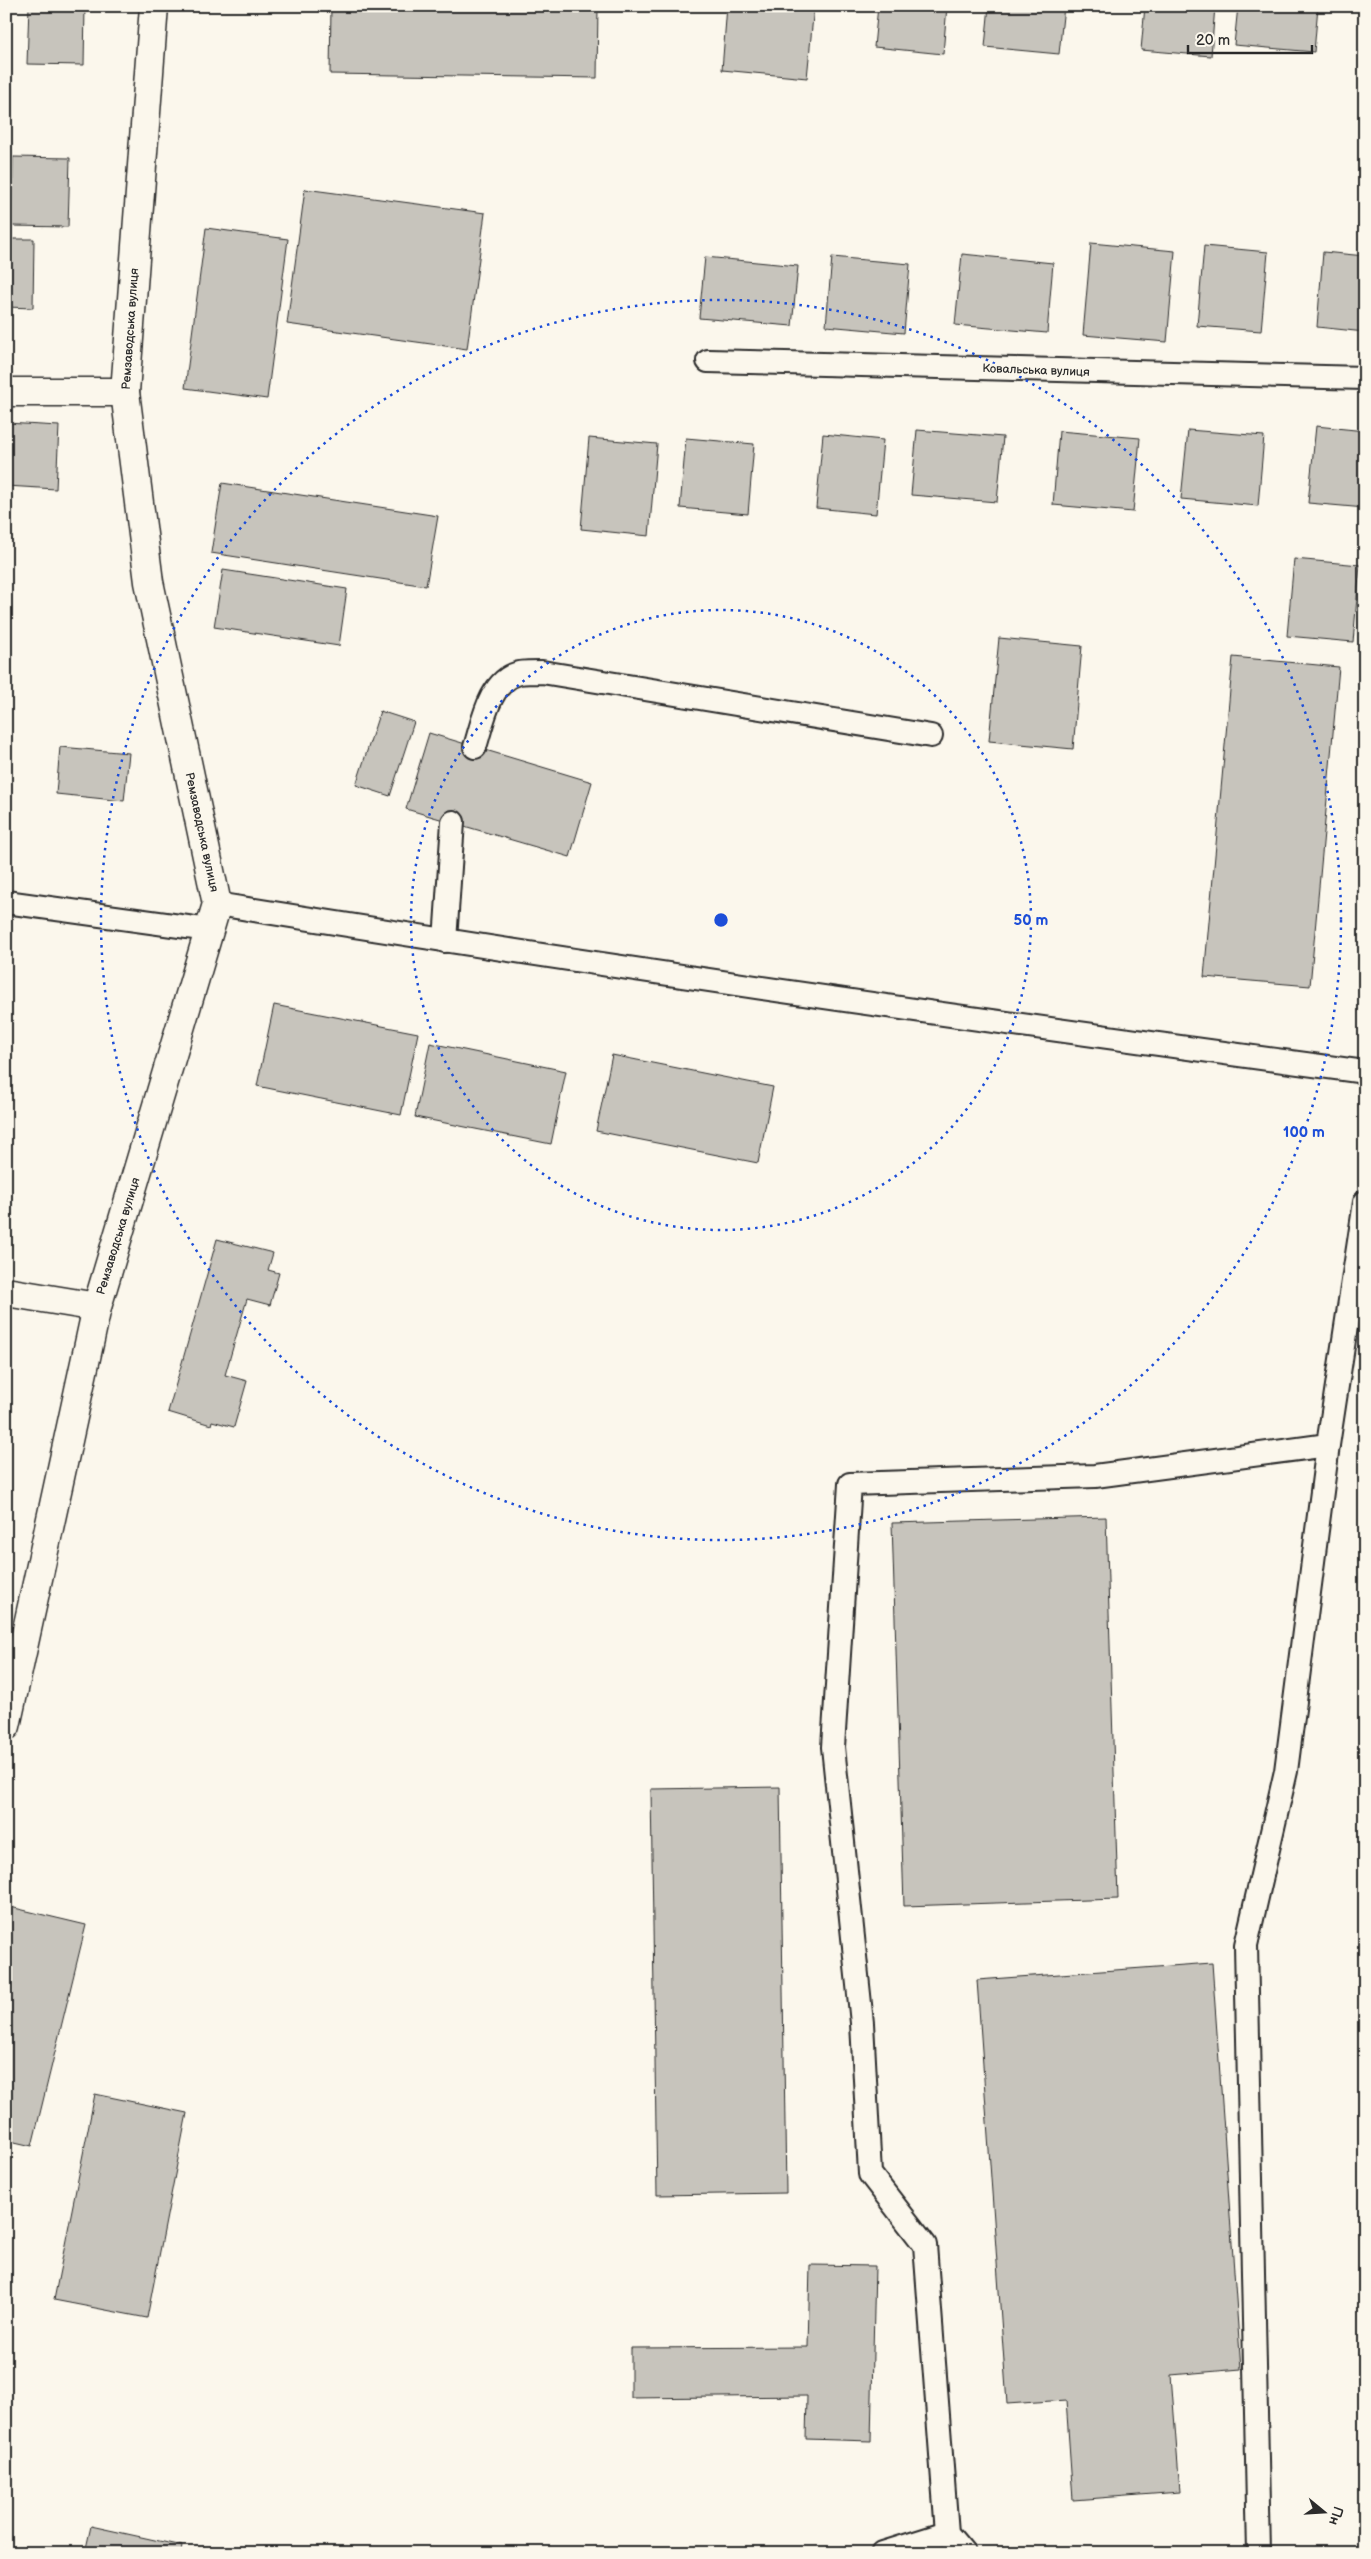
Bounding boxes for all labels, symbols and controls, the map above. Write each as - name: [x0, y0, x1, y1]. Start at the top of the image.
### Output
- scale bar: [1188, 22, 1312, 54]
- text: 20 m: [1196, 31, 1230, 50]
- street label: Ремзаводська вулиця: [119, 267, 142, 390]
- street label: Ковальська вулиця: [982, 361, 1090, 380]
- street label: Ремзаводська вулиця: [181, 771, 222, 894]
- centre of rings: [712, 911, 730, 929]
- text: 50 m: [1014, 911, 1049, 930]
- text: 100 m: [1283, 1123, 1325, 1142]
- street label: Ремзаводська вулиця: [93, 1175, 144, 1297]
- north arrow: [1298, 2486, 1348, 2536]
- text: Пн: [1325, 2504, 1347, 2527]

